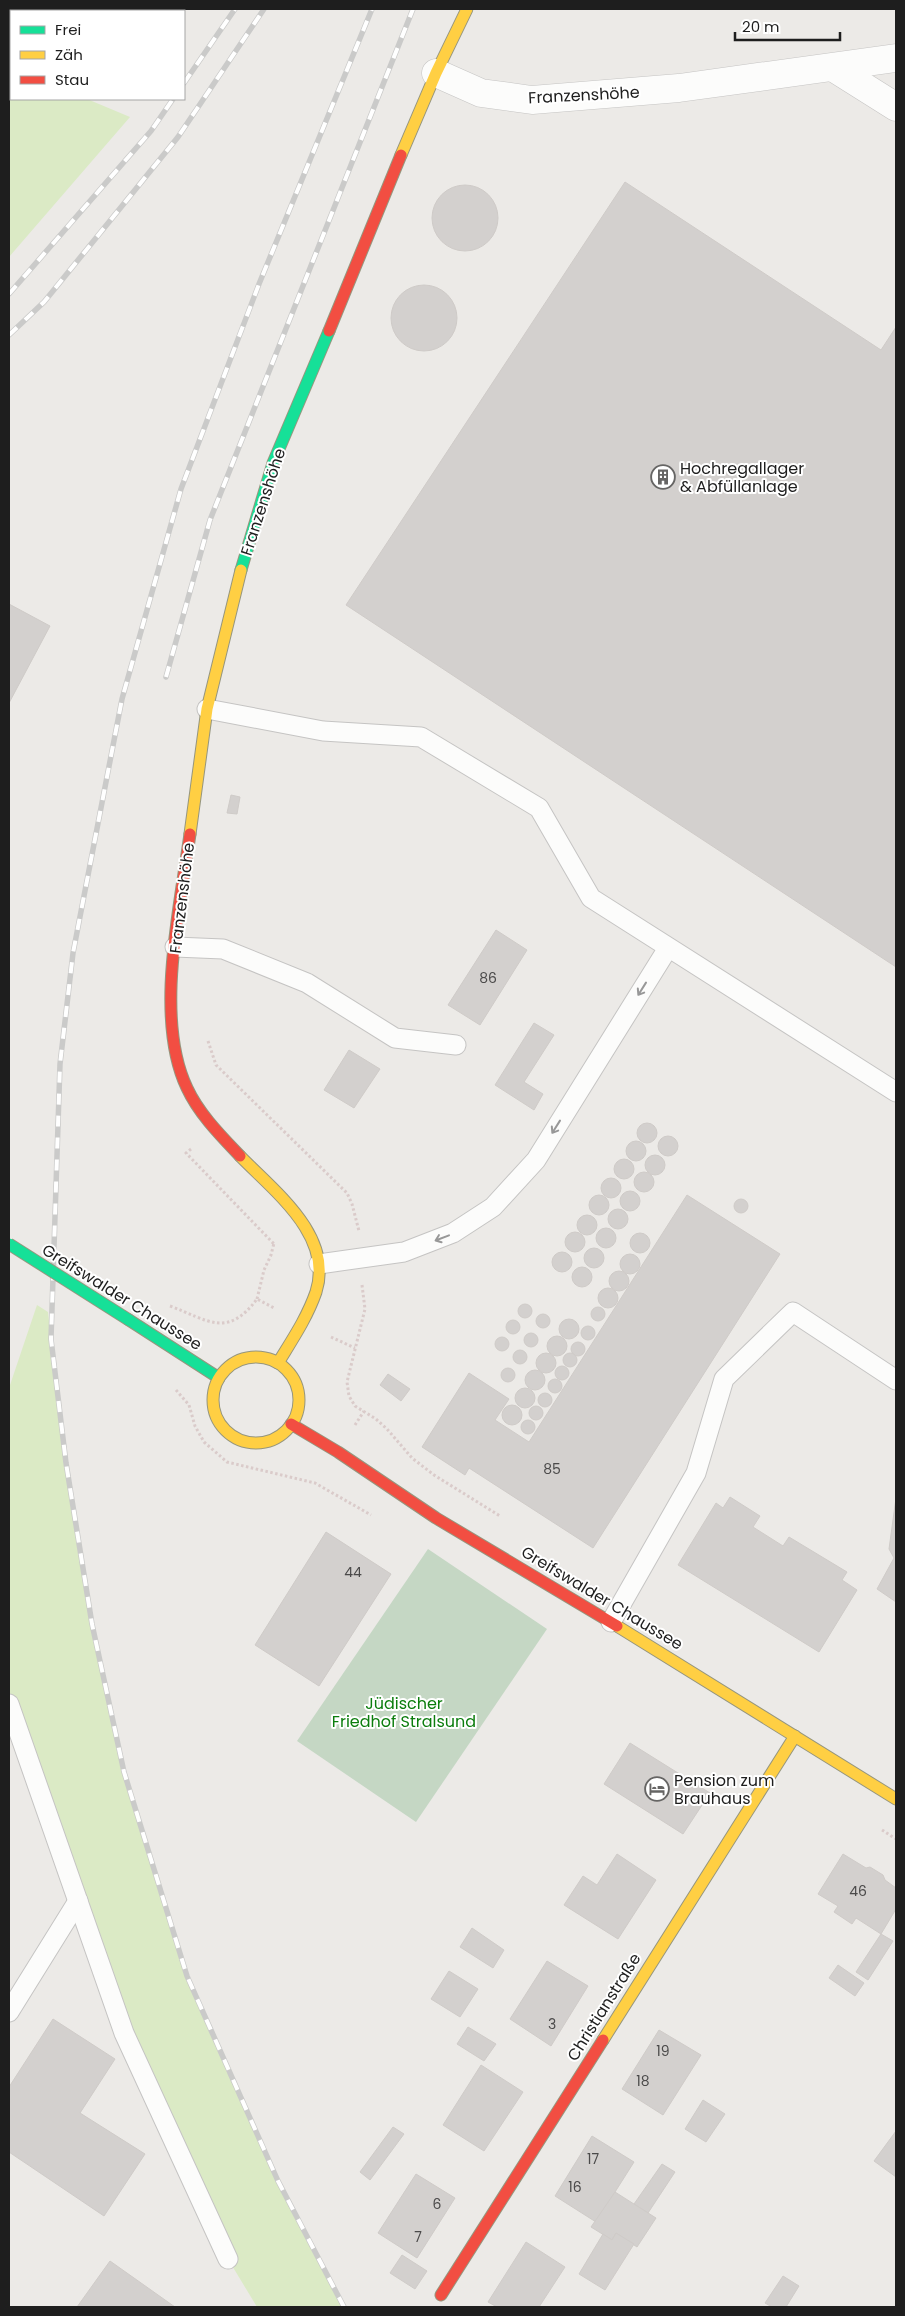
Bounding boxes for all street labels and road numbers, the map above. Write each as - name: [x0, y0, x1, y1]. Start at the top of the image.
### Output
- street label: Franzenshöhe: [528, 81, 640, 109]
- street label: Franzenshöhe: [235, 445, 291, 559]
- street label: Franzenshöhe: [164, 841, 200, 955]
- street label: Greifswalder Chaussee: [37, 1238, 207, 1356]
- street label: Greifswalder Chaussee: [517, 1541, 687, 1656]
- street label: Christianstraße: [562, 1949, 646, 2065]

